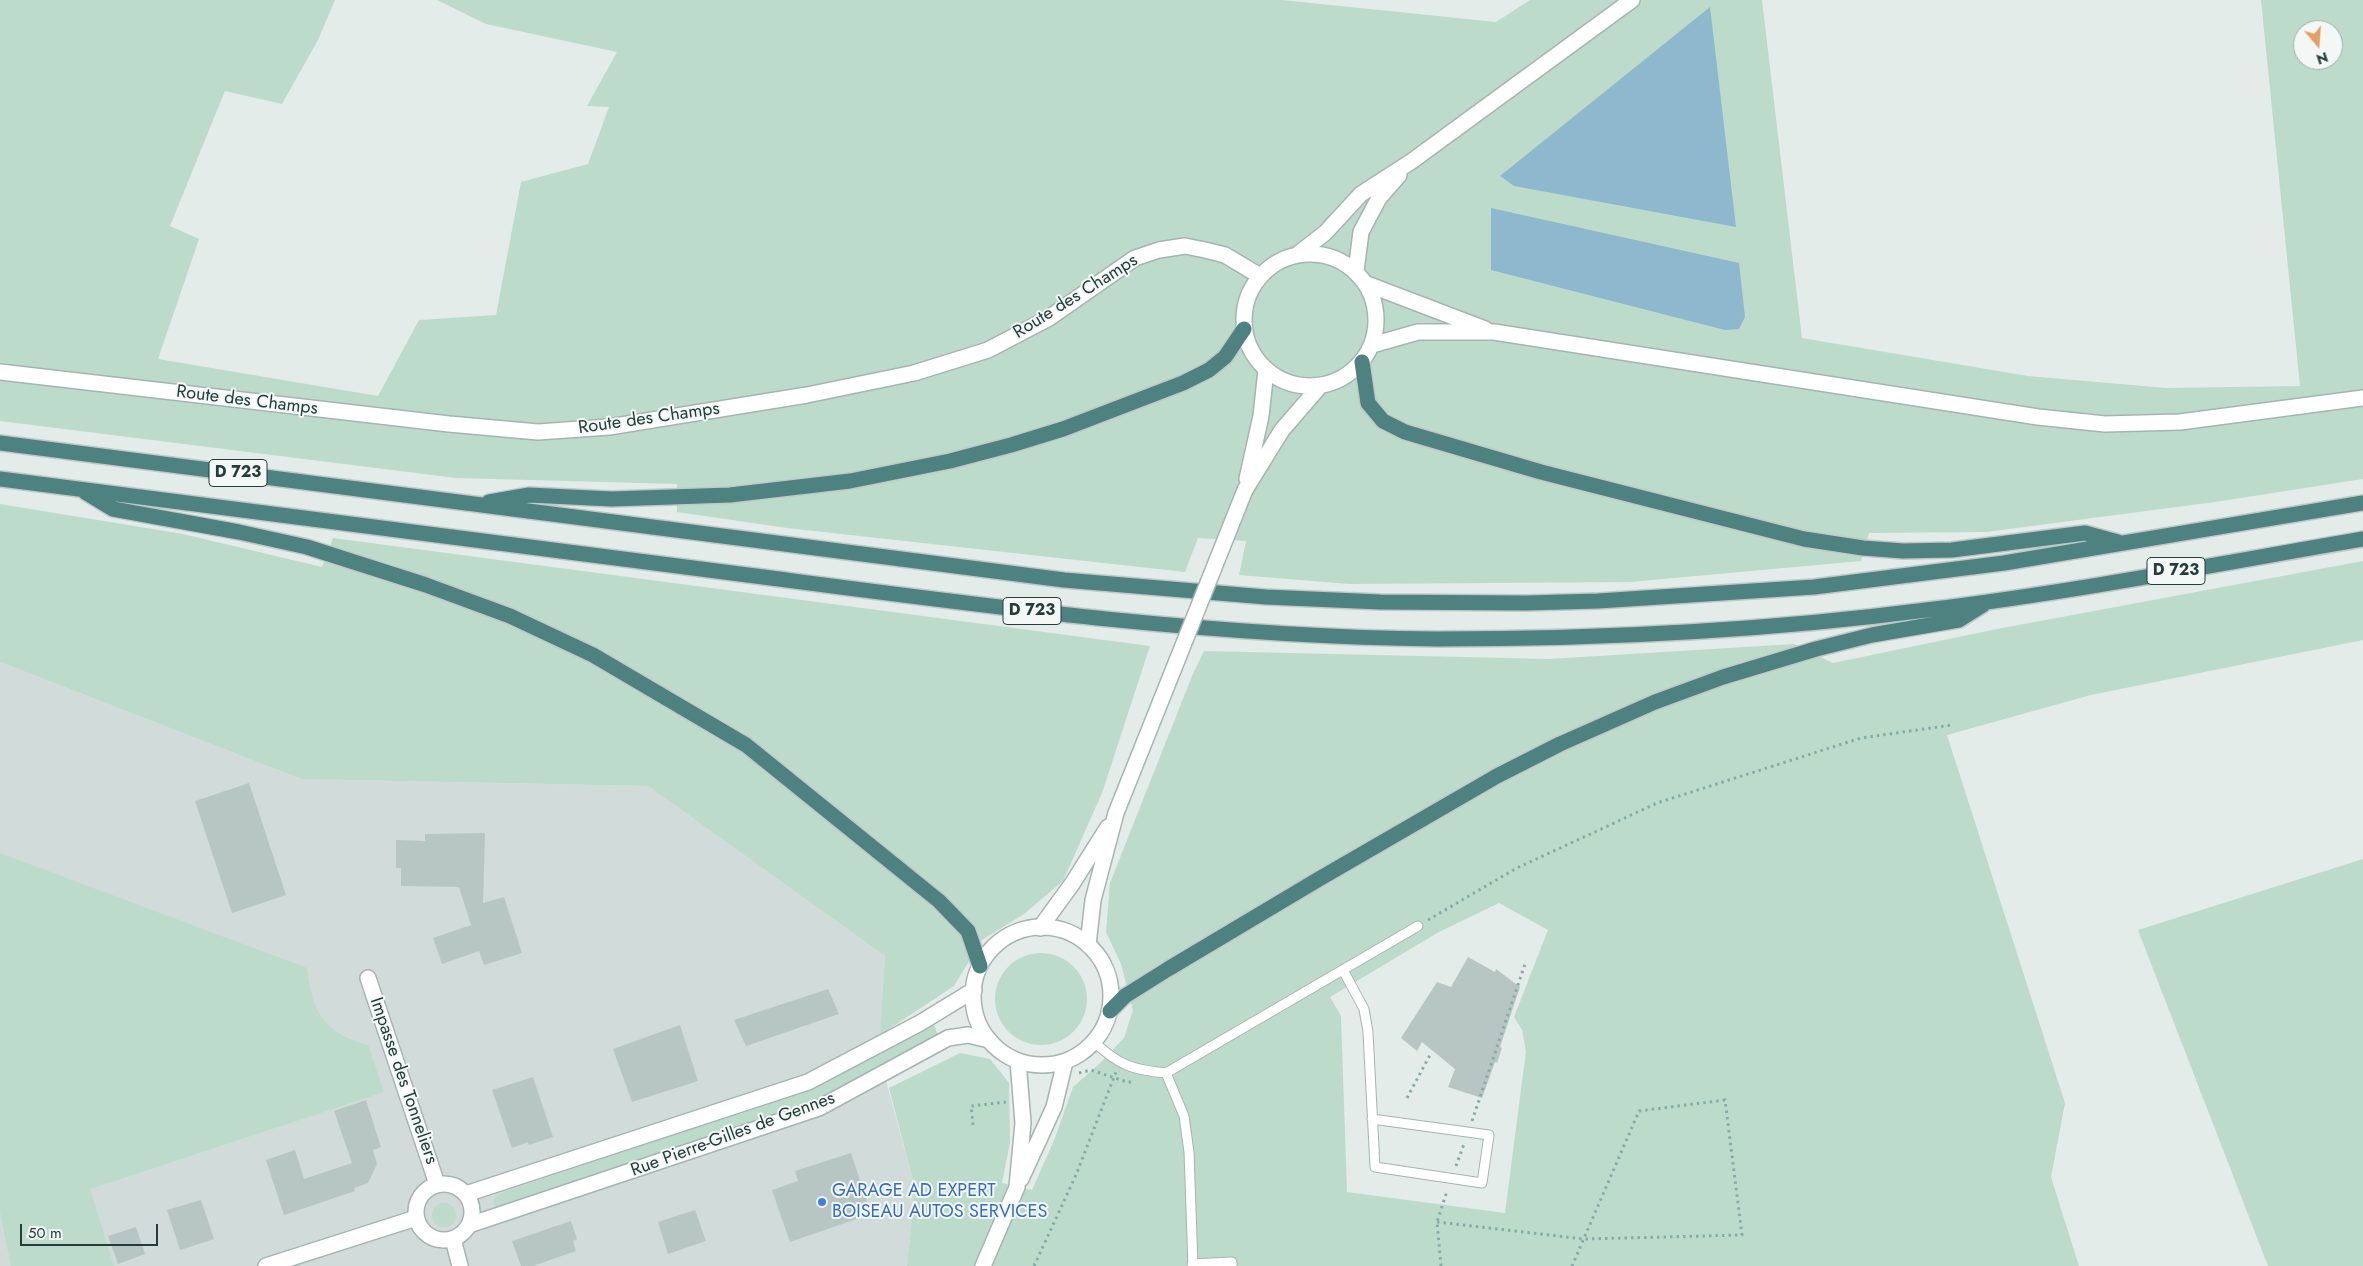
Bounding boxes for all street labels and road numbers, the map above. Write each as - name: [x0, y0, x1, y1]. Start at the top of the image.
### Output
- street label: Route des Champs: [1010, 250, 1142, 344]
- street label: Route des Champs: [175, 382, 319, 420]
- street label: Route des Champs: [577, 398, 721, 440]
- road number: D 723: [209, 459, 267, 486]
- road number: D 723: [2147, 558, 2205, 584]
- road number: D 723: [1003, 598, 1061, 624]
- street label: Impasse des Tonneliers: [364, 995, 442, 1167]
- street label: Rue Pierre-Gilles de Gennes: [628, 1088, 838, 1182]

